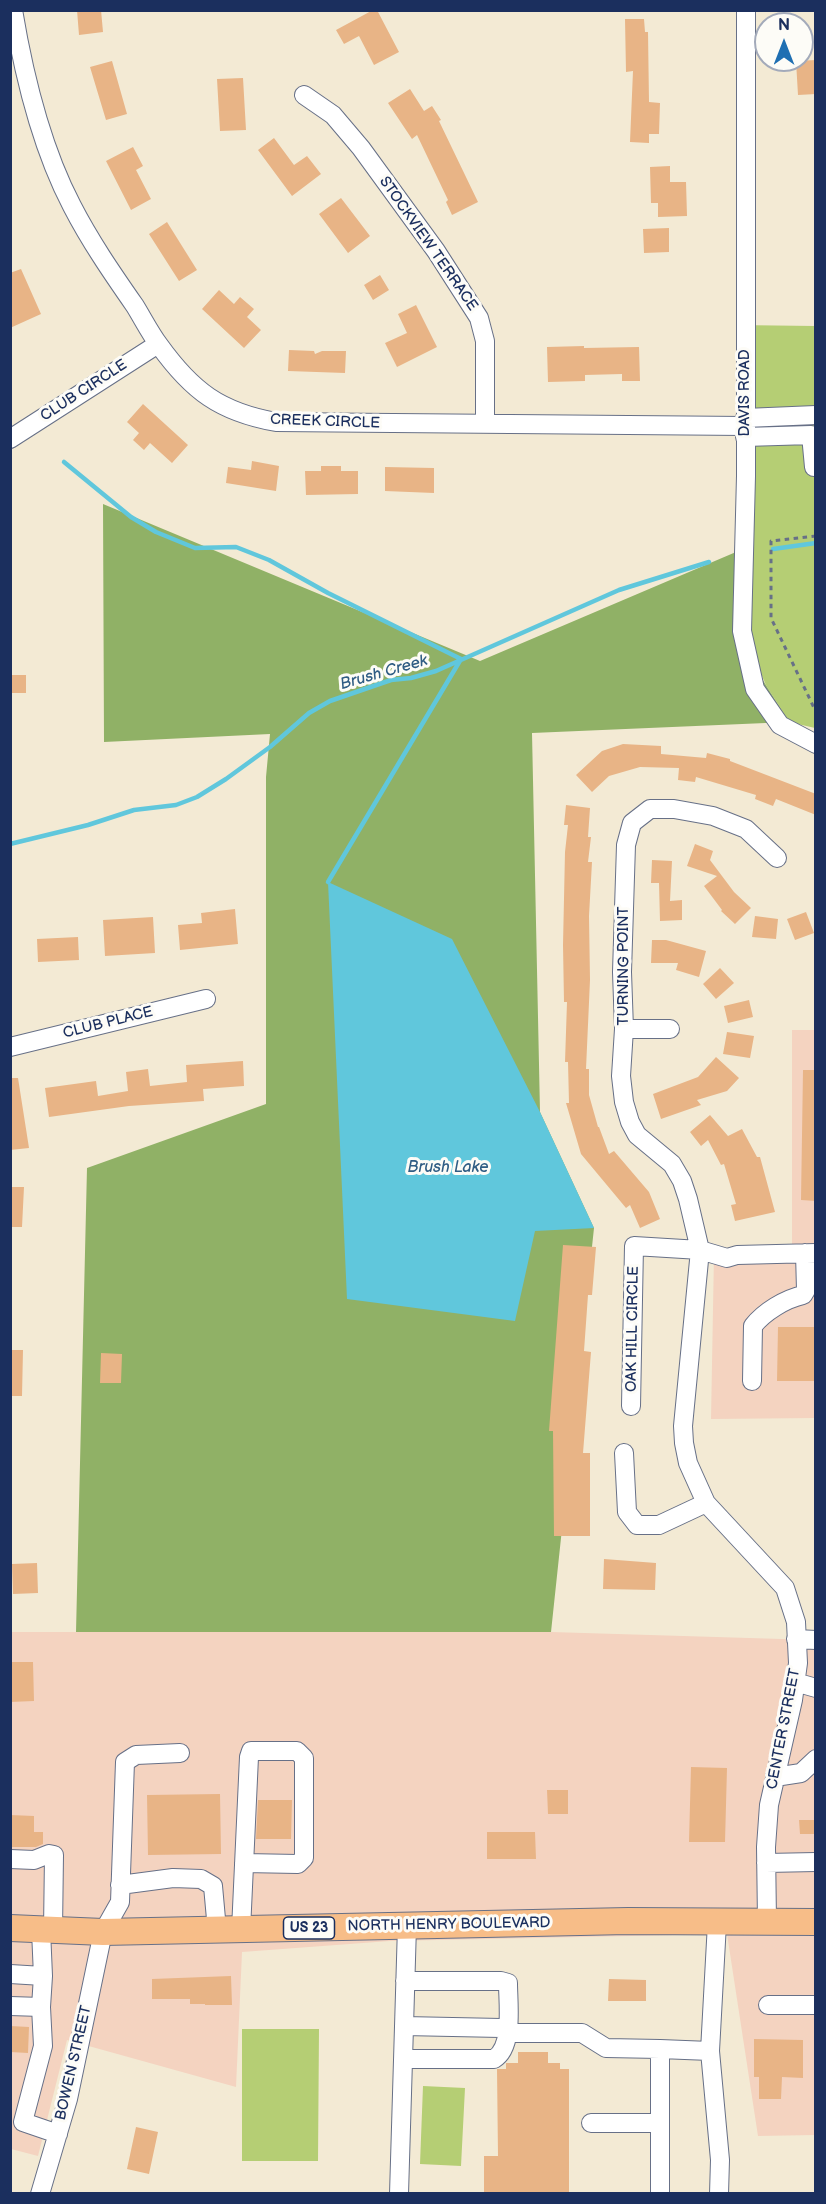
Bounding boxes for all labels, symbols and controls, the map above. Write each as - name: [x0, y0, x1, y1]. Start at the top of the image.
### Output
- north arrow: [754, 12, 814, 72]
- text: N: [778, 16, 790, 35]
- street label: STOCKVIEW TERRACE: [375, 174, 481, 314]
- street label: DAVIS ROAD: [736, 349, 754, 437]
- street label: CLUB CIRCLE: [37, 356, 131, 426]
- street label: CREEK CIRCLE: [270, 411, 380, 433]
- water label: Brush Creek: [338, 651, 430, 695]
- street label: TURNING POINT: [615, 907, 633, 1025]
- street label: CLUB PLACE: [61, 1003, 155, 1043]
- water label: Brush Lake: [408, 1158, 488, 1178]
- street label: OAK HILL CIRCLE: [623, 1266, 643, 1392]
- street label: CENTER STREET: [763, 1667, 805, 1791]
- street label: NORTH HENRY BOULEVARD: [347, 1914, 551, 1936]
- road number: US 23: [284, 1917, 334, 1939]
- street label: BOWEN STREET: [52, 2004, 96, 2122]

